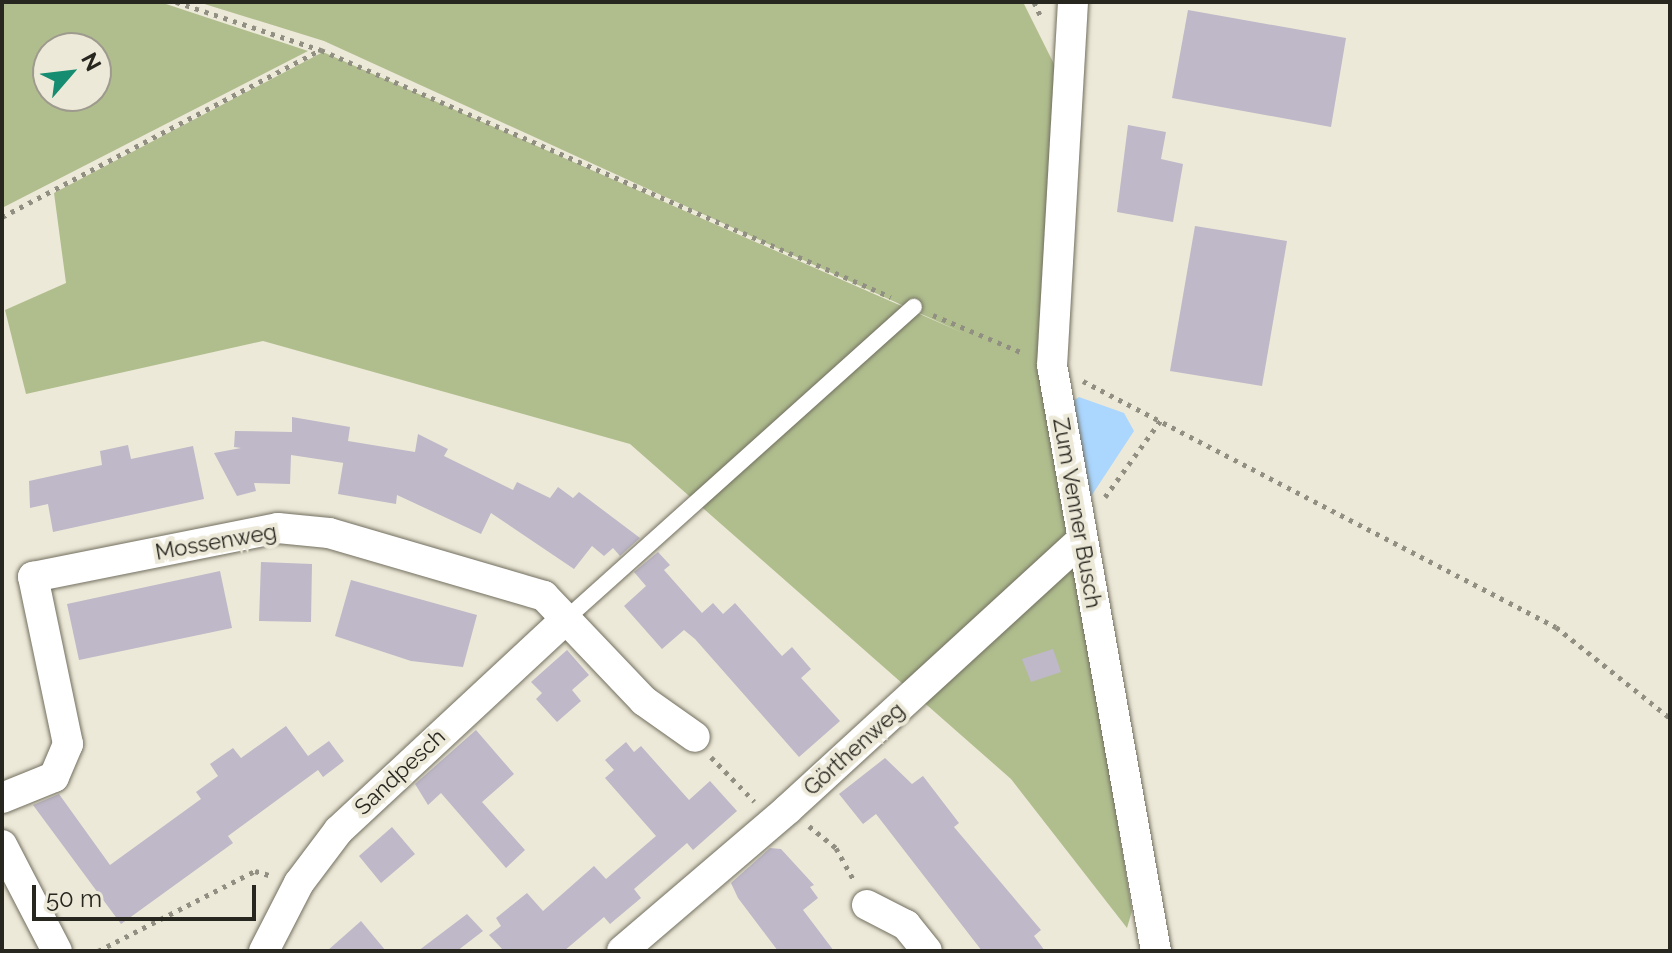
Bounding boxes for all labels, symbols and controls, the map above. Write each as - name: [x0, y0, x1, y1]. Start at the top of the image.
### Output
- north arrow: [32, 32, 112, 112]
- text: N: [76, 48, 107, 75]
- street label: Zum Venner Busch: [1047, 415, 1107, 611]
- street label: Mossenweg: [153, 518, 279, 566]
- street label: Görthenweg: [798, 697, 910, 801]
- street label: Sandpesch: [349, 724, 451, 820]
- scale bar: [36, 869, 260, 919]
- text: 50 m: [46, 884, 102, 913]

